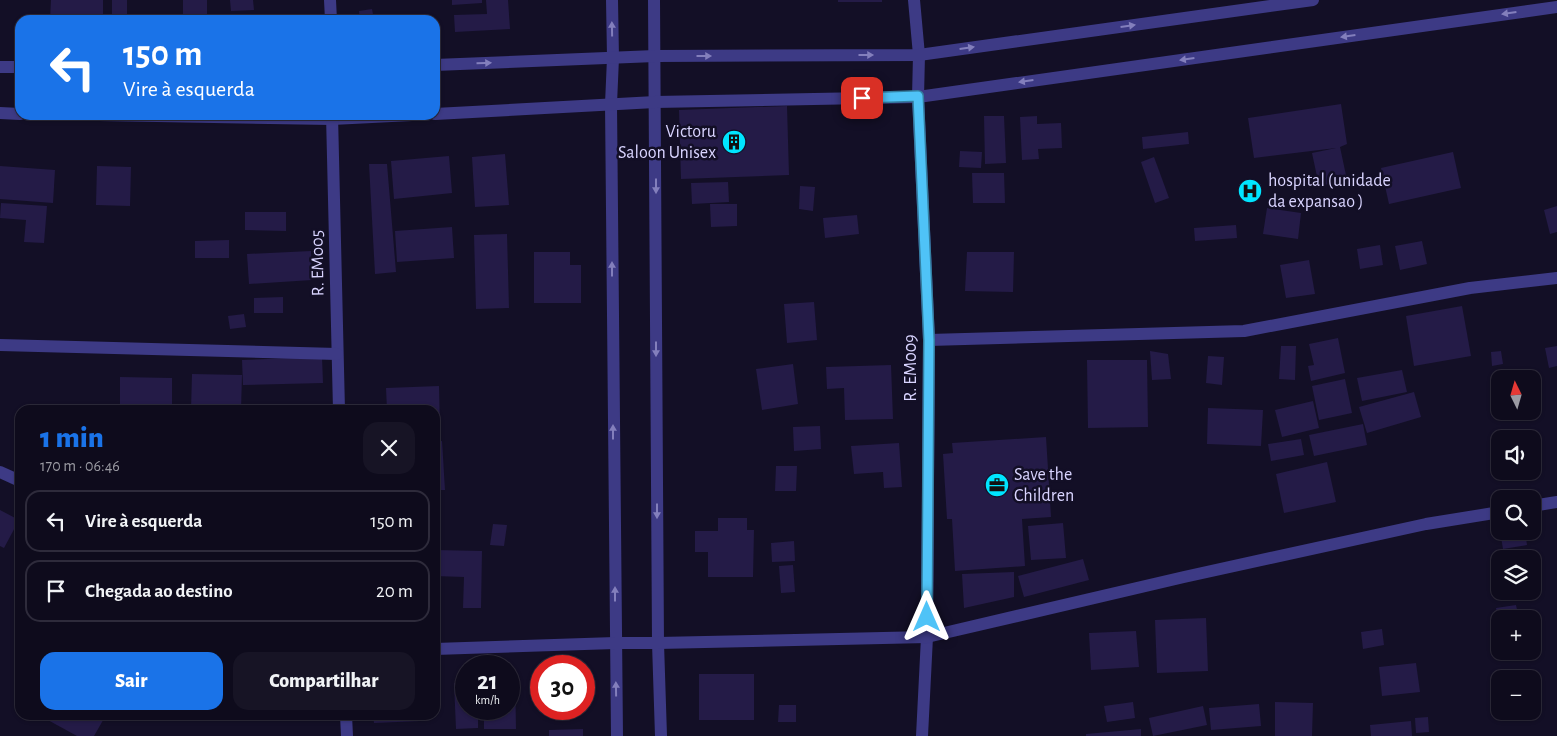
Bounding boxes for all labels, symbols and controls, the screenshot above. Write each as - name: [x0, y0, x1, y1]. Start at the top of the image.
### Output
- one-way arrow: [1500, 10, 1516, 18]
- one-way arrow: [608, 21, 616, 37]
- one-way arrow: [1121, 22, 1137, 30]
- one-way arrow: [1339, 32, 1355, 40]
- icon: left: [40, 35, 105, 100]
- text: 150 m: [123, 37, 203, 72]
- one-way arrow: [960, 44, 976, 52]
- one-way arrow: [859, 51, 875, 59]
- one-way arrow: [696, 52, 712, 60]
- one-way arrow: [1179, 55, 1195, 63]
- one-way arrow: [476, 59, 492, 67]
- pin: [841, 77, 883, 119]
- text: Vire à esquerda: [123, 78, 255, 100]
- one-way arrow: [1018, 78, 1034, 86]
- icon: arrive: [848, 84, 876, 112]
- place label: Victoru Saloon Unisex: [618, 123, 716, 162]
- building icon: Victoru Saloon Unisex: [721, 129, 747, 155]
- place label: hospital (unidade da expansao ): [1268, 172, 1391, 211]
- one-way arrow: [652, 178, 660, 194]
- hospital icon: hospital (unidade da expansao ): [1237, 178, 1263, 204]
- street label: R. EM005: [308, 230, 328, 296]
- one-way arrow: [608, 261, 616, 277]
- street label: R. EM009: [902, 334, 920, 402]
- one-way arrow: [652, 341, 660, 357]
- north arrow: [1491, 370, 1541, 420]
- map controls: [1491, 370, 1541, 720]
- button: close: [363, 422, 415, 474]
- text: 1 min: [40, 423, 104, 453]
- one-way arrow: [609, 423, 617, 439]
- button: sound: [1491, 430, 1541, 480]
- text: 170 m · 06:46: [40, 458, 120, 474]
- place label: Save the Children: [1014, 466, 1074, 505]
- office icon: Save the Children: [984, 472, 1010, 498]
- button: search: [1491, 490, 1541, 540]
- one-way arrow: [653, 503, 661, 519]
- icon: left: [42, 507, 70, 535]
- text: Vire à esquerda: [85, 512, 202, 531]
- text: 150 m: [370, 512, 413, 531]
- button: layers: [1491, 550, 1541, 600]
- icon: arrive: [42, 577, 70, 605]
- text: Chegada ao destino: [85, 582, 233, 601]
- text: 20 m: [376, 582, 413, 601]
- one-way arrow: [611, 586, 619, 602]
- position arrow: [900, 590, 952, 642]
- button: +: [1491, 610, 1541, 660]
- button: Sair: [40, 652, 223, 710]
- button: Compartilhar: [233, 652, 415, 710]
- speed limit sign: 30: [530, 655, 595, 720]
- text: 21: [477, 669, 498, 694]
- button: −: [1491, 670, 1541, 720]
- one-way arrow: [612, 681, 620, 697]
- text: km/h: [475, 694, 500, 706]

